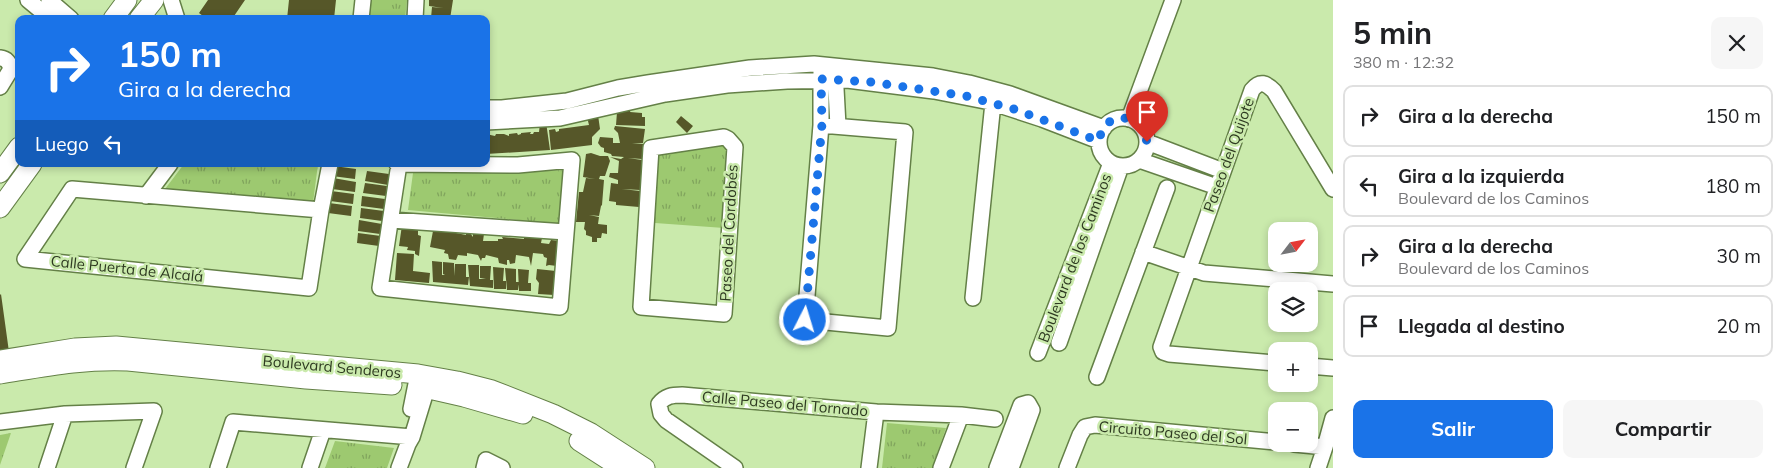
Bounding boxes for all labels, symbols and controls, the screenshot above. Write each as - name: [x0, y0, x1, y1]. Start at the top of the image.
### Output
- text: 5 min: [1353, 14, 1432, 52]
- button: close: [1711, 17, 1763, 69]
- text: 150 m: [118, 32, 222, 76]
- icon: right: [35, 35, 100, 100]
- text: 380 m · 12:32: [1353, 52, 1454, 72]
- text: Gira a la derecha: [118, 75, 291, 103]
- pin: [1126, 91, 1168, 142]
- street label: Paseo del Quijote: [1199, 95, 1258, 215]
- icon: arrive: [1133, 98, 1161, 126]
- icon: right: [1355, 102, 1383, 130]
- text: Gira a la derecha: [1398, 104, 1553, 128]
- text: 150 m: [1705, 104, 1761, 128]
- icon: left: [99, 130, 127, 158]
- text: Luego: [35, 132, 89, 156]
- street label: Paseo del Cordobés: [715, 164, 742, 302]
- text: Gira a la izquierda: [1398, 164, 1564, 188]
- street label: Boulevard de los Caminos: [1034, 171, 1116, 345]
- icon: left: [1355, 172, 1383, 200]
- text: 180 m: [1705, 174, 1761, 198]
- text: Boulevard de los Caminos: [1398, 188, 1589, 208]
- north arrow: [1268, 222, 1318, 272]
- map controls: [1268, 222, 1318, 452]
- text: Gira a la derecha: [1398, 234, 1553, 258]
- icon: right: [1355, 242, 1383, 270]
- text: 30 m: [1717, 244, 1761, 268]
- street label: Calle Puerta de Alcalá: [50, 251, 204, 286]
- text: Boulevard de los Caminos: [1398, 258, 1589, 278]
- button: layers: [1268, 282, 1318, 332]
- position arrow: [778, 293, 830, 345]
- icon: arrive: [1355, 312, 1383, 340]
- text: Llegada al destino: [1398, 314, 1565, 338]
- text: 20 m: [1717, 314, 1761, 338]
- button: +: [1268, 342, 1318, 392]
- street label: Boulevard Senderos: [262, 351, 402, 382]
- street label: Calle Paseo del Tornado: [701, 387, 869, 420]
- button: Salir: [1353, 400, 1553, 458]
- button: Compartir: [1563, 400, 1763, 458]
- button: −: [1268, 402, 1318, 452]
- street label: Circuito Paseo del Sol: [1098, 417, 1248, 448]

